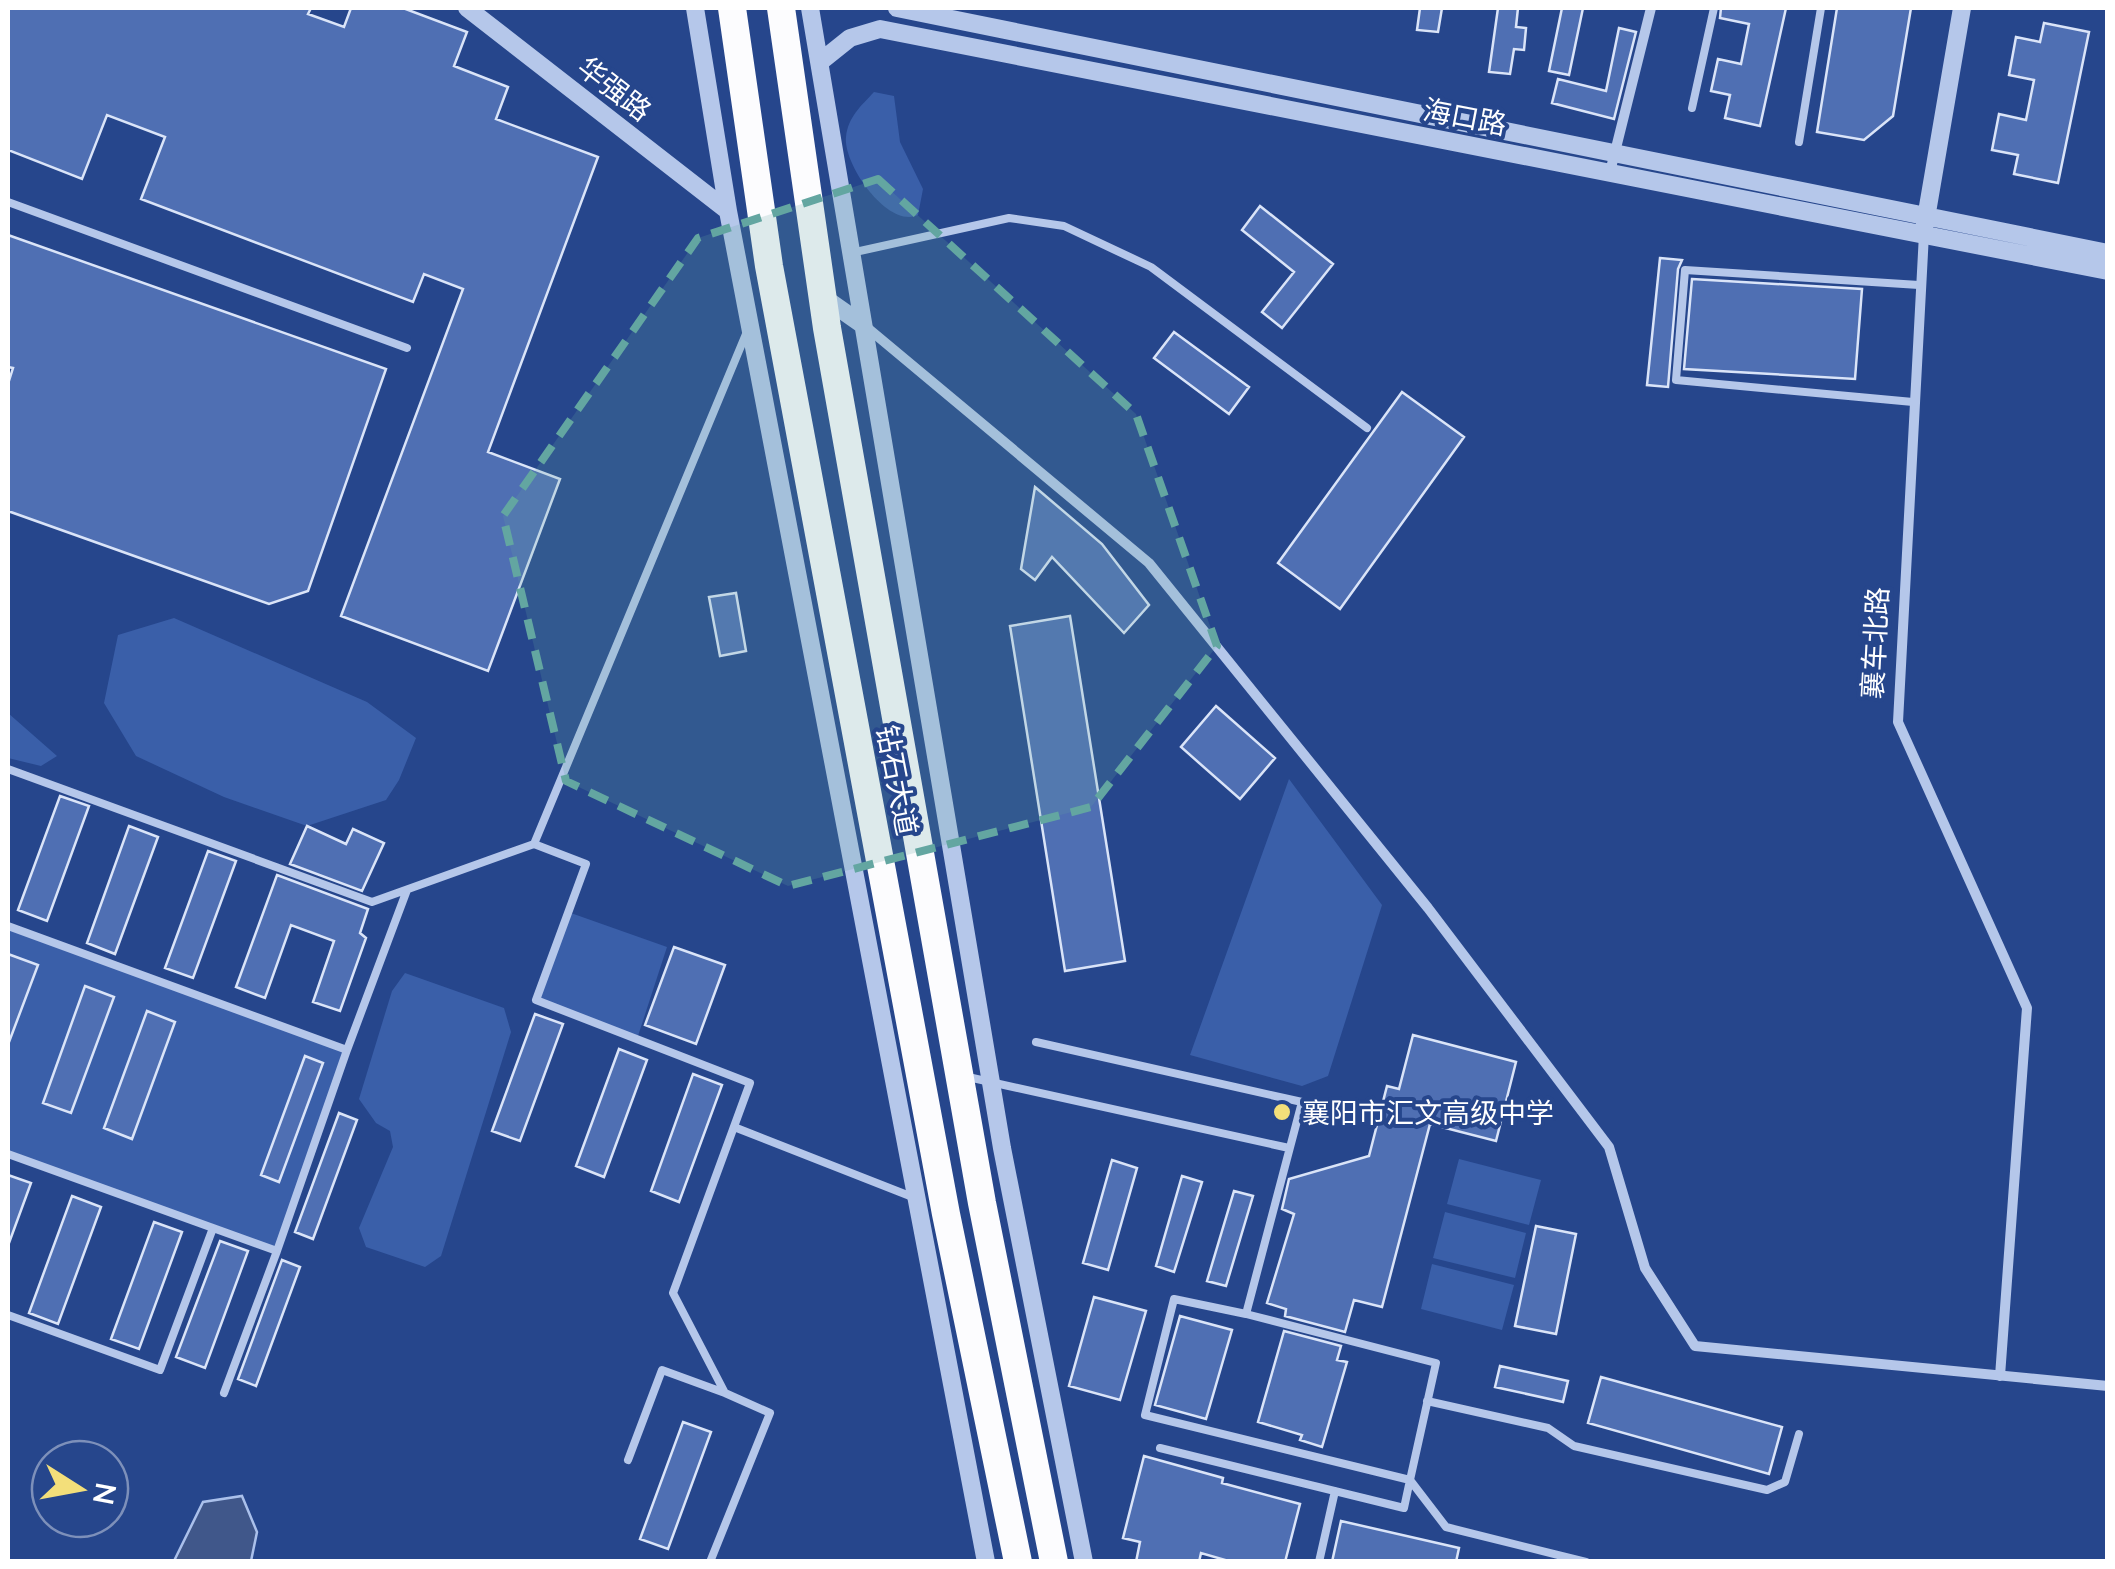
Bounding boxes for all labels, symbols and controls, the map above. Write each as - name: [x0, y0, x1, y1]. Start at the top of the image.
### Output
- street label: 华强路: [571, 49, 659, 127]
- street label: 海口路: [1421, 91, 1509, 141]
- street label: 襄车北路: [1854, 586, 1894, 700]
- street label: 钻石大道: [871, 722, 925, 838]
- place label: 襄阳市汇文高级中学: [1302, 1095, 1554, 1129]
- marker: 襄阳市汇文高级中学: [1271, 1101, 1293, 1123]
- north arrow: [30, 1439, 130, 1539]
- text: N: [87, 1480, 124, 1508]

